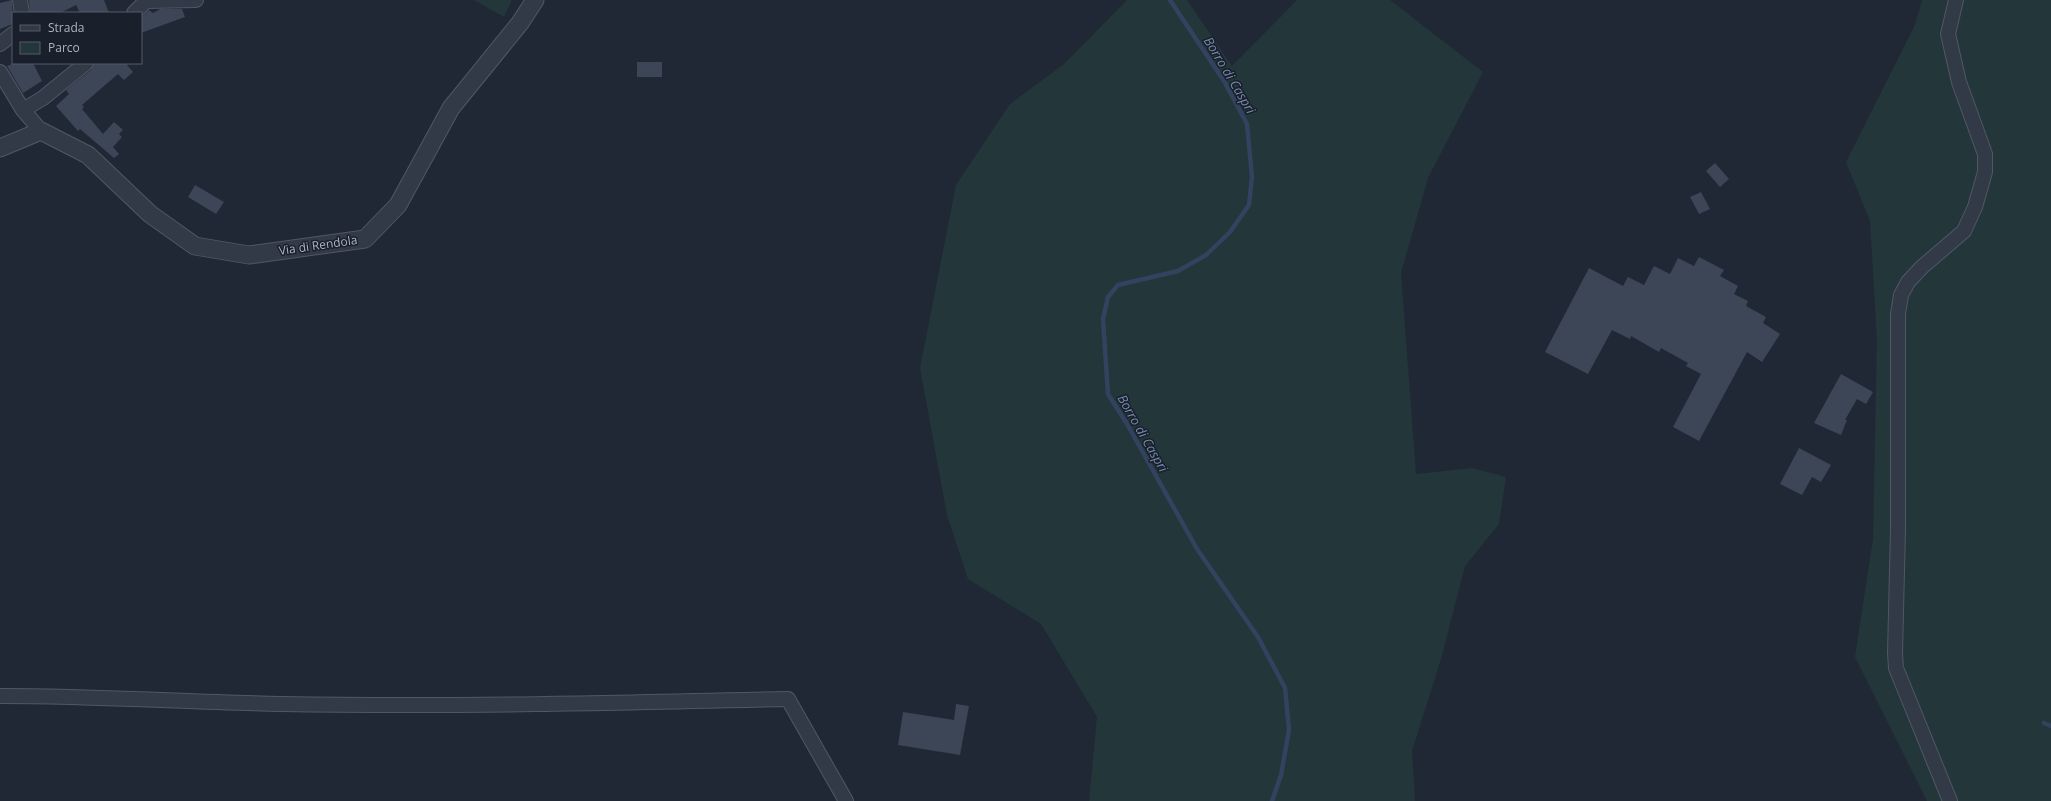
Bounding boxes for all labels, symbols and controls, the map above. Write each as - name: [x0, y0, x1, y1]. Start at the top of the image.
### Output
- legend: [12, 12, 142, 64]
- text: Strada: [48, 19, 84, 36]
- water label: Borro di Caspri: [1200, 33, 1260, 117]
- text: Parco: [48, 39, 80, 56]
- street label: Via di Rendola: [278, 231, 358, 259]
- water label: Borro di Caspri: [1114, 391, 1173, 476]

